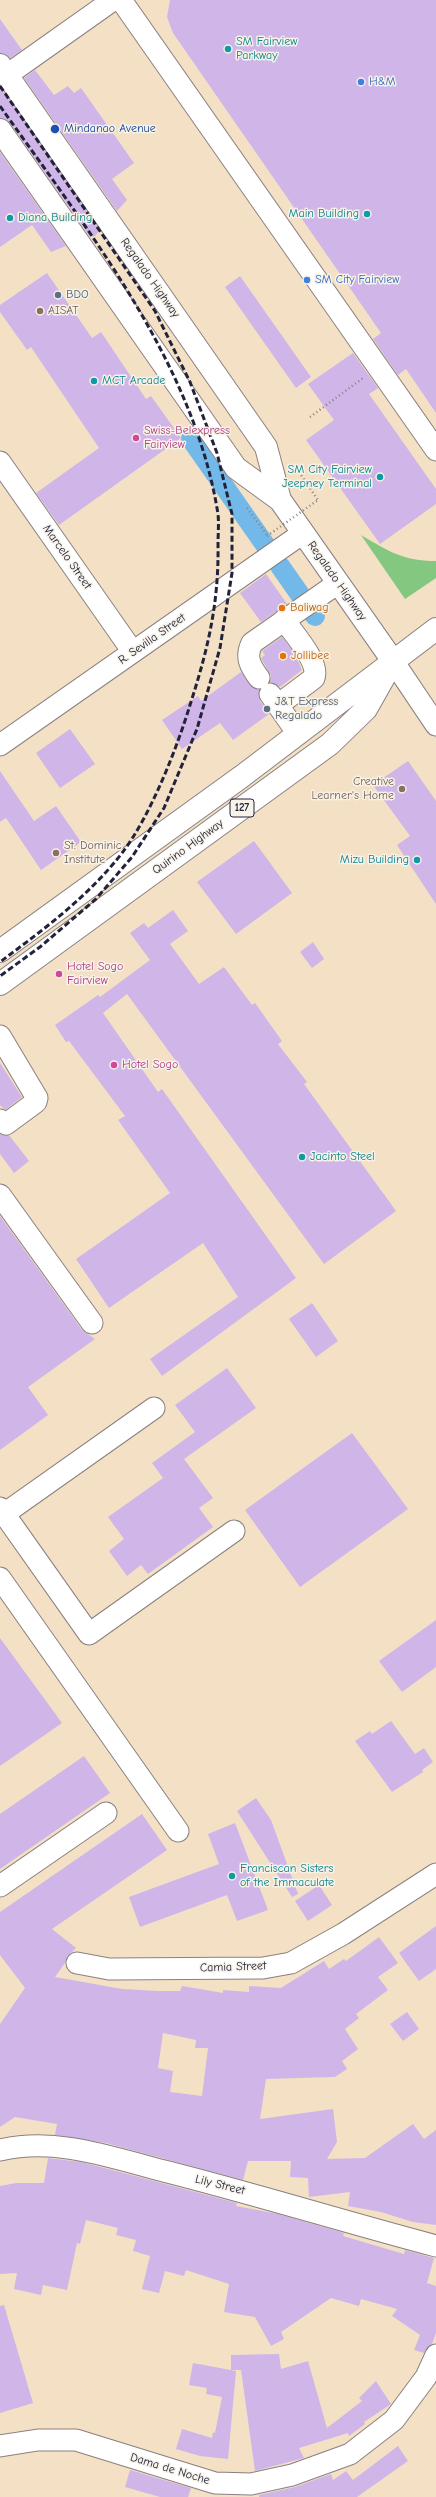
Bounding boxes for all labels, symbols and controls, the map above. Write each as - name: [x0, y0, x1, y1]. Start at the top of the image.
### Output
- place label: SM Fairview Parkway: [236, 35, 298, 63]
- marker: SM Fairview Parkway: [223, 44, 233, 54]
- place label: H&M: [369, 75, 395, 89]
- marker: H&M: [356, 77, 366, 87]
- place label: Mindanao Avenue: [64, 122, 156, 136]
- marker: Mindanao Avenue: [49, 123, 61, 135]
- place label: Main Building: [288, 207, 359, 221]
- marker: Main Building: [362, 209, 372, 219]
- place label: Diana Building: [18, 211, 92, 225]
- marker: Diana Building: [5, 213, 15, 223]
- street label: Regalado Highway: [117, 235, 183, 321]
- place label: SM City Fairview: [315, 273, 399, 287]
- marker: SM City Fairview: [302, 275, 312, 285]
- place label: BDO: [66, 288, 89, 302]
- marker: BDO: [53, 290, 63, 300]
- place label: AISAT: [48, 304, 79, 318]
- marker: AISAT: [35, 306, 45, 316]
- place label: MCT Arcade: [102, 374, 165, 388]
- marker: MCT Arcade: [89, 376, 99, 386]
- place label: Swiss-Belexpress Fairview: [144, 424, 230, 452]
- marker: Swiss-Belexpress Fairview: [131, 433, 141, 443]
- place label: SM City Fairview Jeepney Terminal: [282, 463, 372, 491]
- marker: SM City Fairview Jeepney Terminal: [375, 472, 385, 482]
- street label: Marcelo Street: [39, 522, 95, 592]
- street label: Regalado Highway: [304, 538, 370, 624]
- place label: Baliwag: [290, 601, 328, 615]
- marker: Baliwag: [277, 603, 287, 613]
- street label: R. Sevilla Street: [116, 610, 188, 668]
- place label: Jollibee: [291, 649, 329, 663]
- marker: Jollibee: [278, 651, 288, 661]
- place label: J&T Express Regalado: [275, 695, 338, 723]
- marker: J&T Express Regalado: [262, 704, 272, 714]
- place label: Creative Learner's Home: [312, 775, 394, 803]
- marker: Creative Learner's Home: [397, 784, 407, 794]
- road number: 127: [230, 799, 254, 817]
- street label: Quirino Highway: [150, 816, 226, 878]
- place label: St. Dominic Institute: [64, 839, 122, 867]
- marker: St. Dominic Institute: [51, 848, 61, 858]
- place label: Mizu Building: [340, 853, 409, 867]
- marker: Mizu Building: [412, 855, 422, 865]
- place label: Hotel Sogo Fairview: [67, 960, 123, 988]
- marker: Hotel Sogo Fairview: [54, 969, 64, 979]
- place label: Hotel Sogo: [122, 1058, 178, 1072]
- marker: Hotel Sogo: [109, 1060, 119, 1070]
- place label: Jacinto Steel: [310, 1150, 375, 1164]
- marker: Jacinto Steel: [297, 1152, 307, 1162]
- place label: Franciscan Sisters of the Immaculate: [240, 1862, 334, 1890]
- marker: Franciscan Sisters of the Immaculate: [227, 1871, 237, 1881]
- street label: Camia Street: [200, 1959, 266, 1975]
- street label: Lily Street: [194, 2172, 246, 2198]
- street label: Dama de Noche: [128, 2450, 212, 2488]

